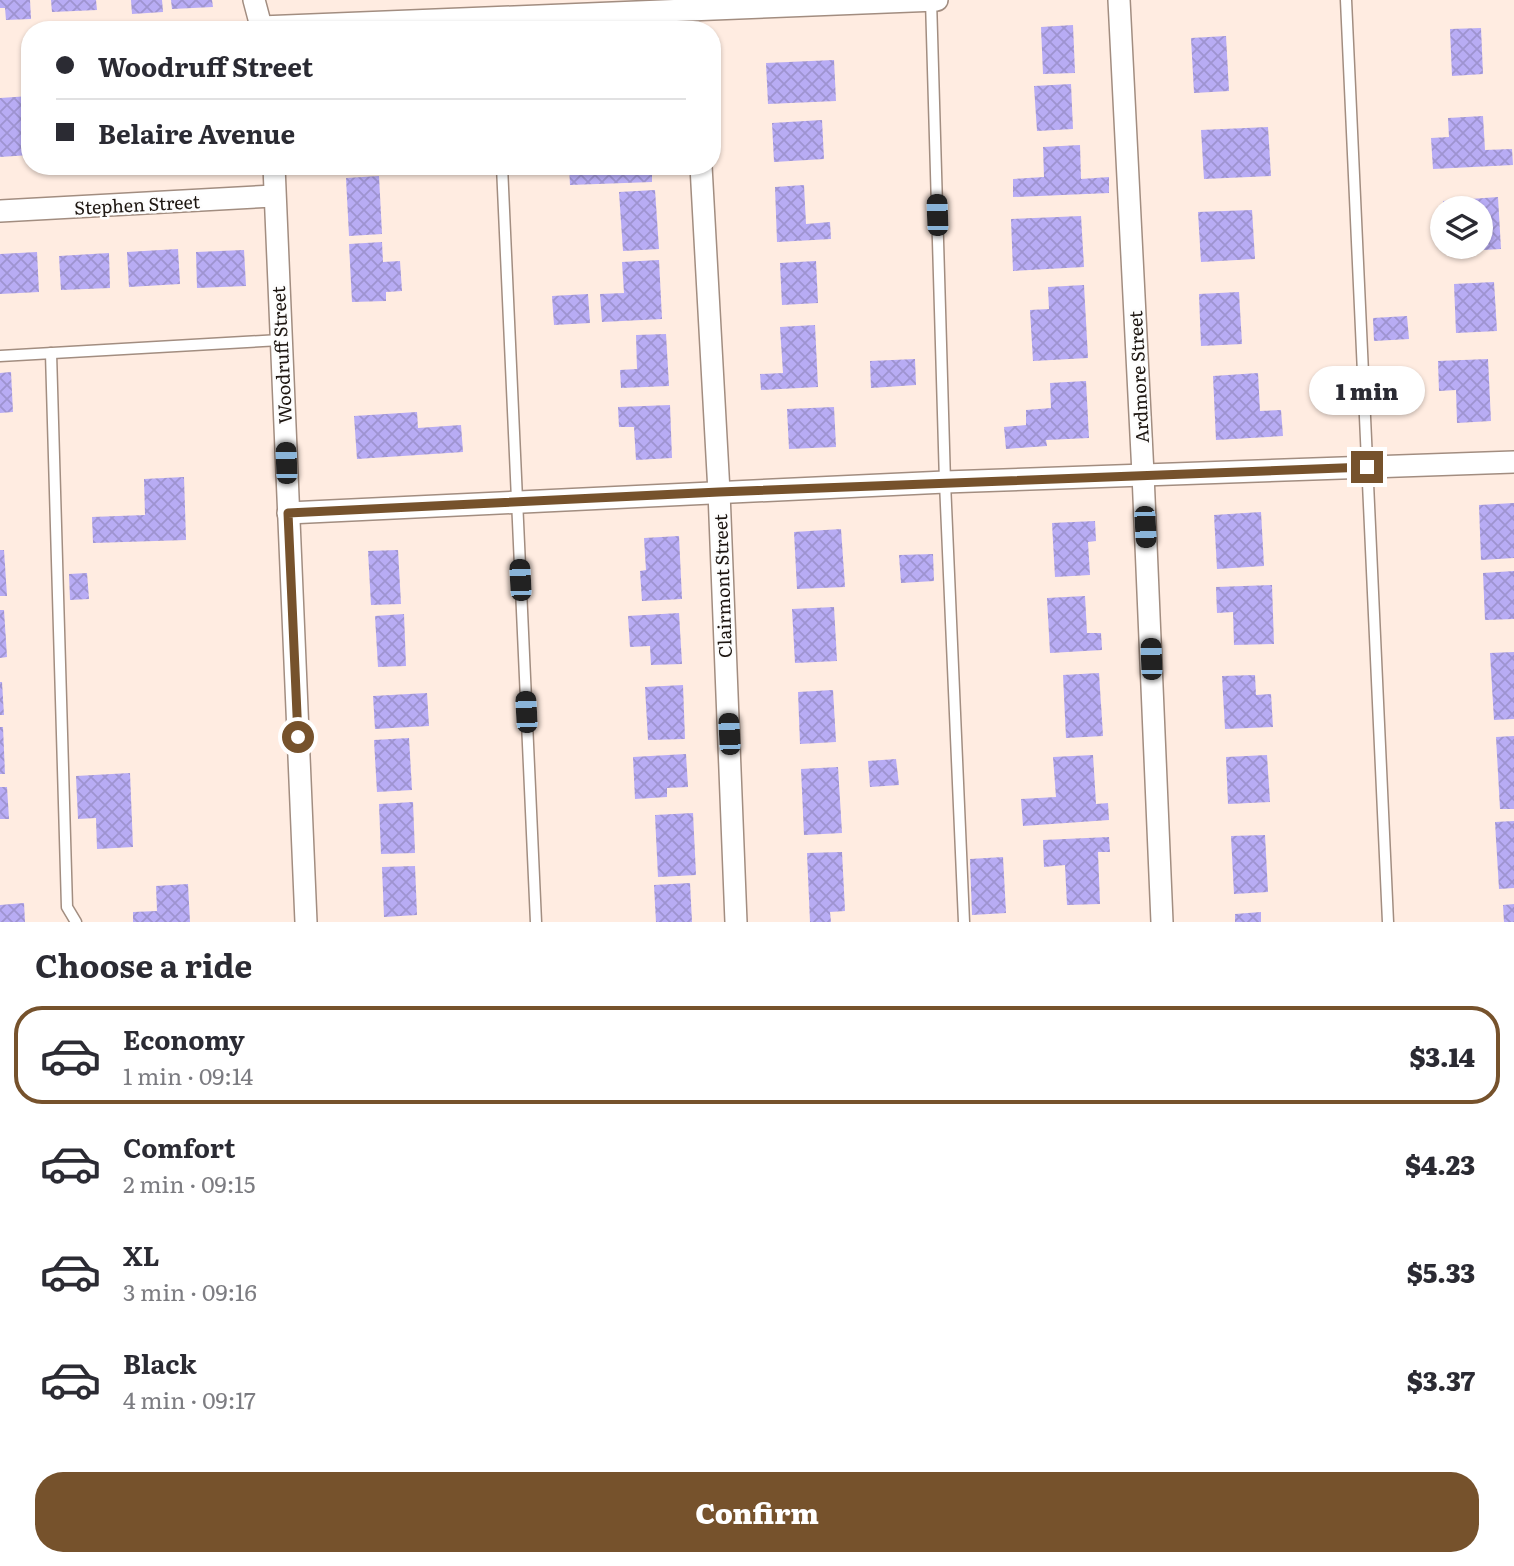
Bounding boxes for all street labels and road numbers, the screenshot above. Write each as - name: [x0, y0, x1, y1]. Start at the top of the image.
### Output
- street label: Stephen Street: [74, 187, 201, 221]
- street label: Woodruff Street: [264, 285, 298, 425]
- street label: Ardmore Street: [1121, 309, 1155, 444]
- street label: Clairmont Street: [706, 513, 738, 658]

